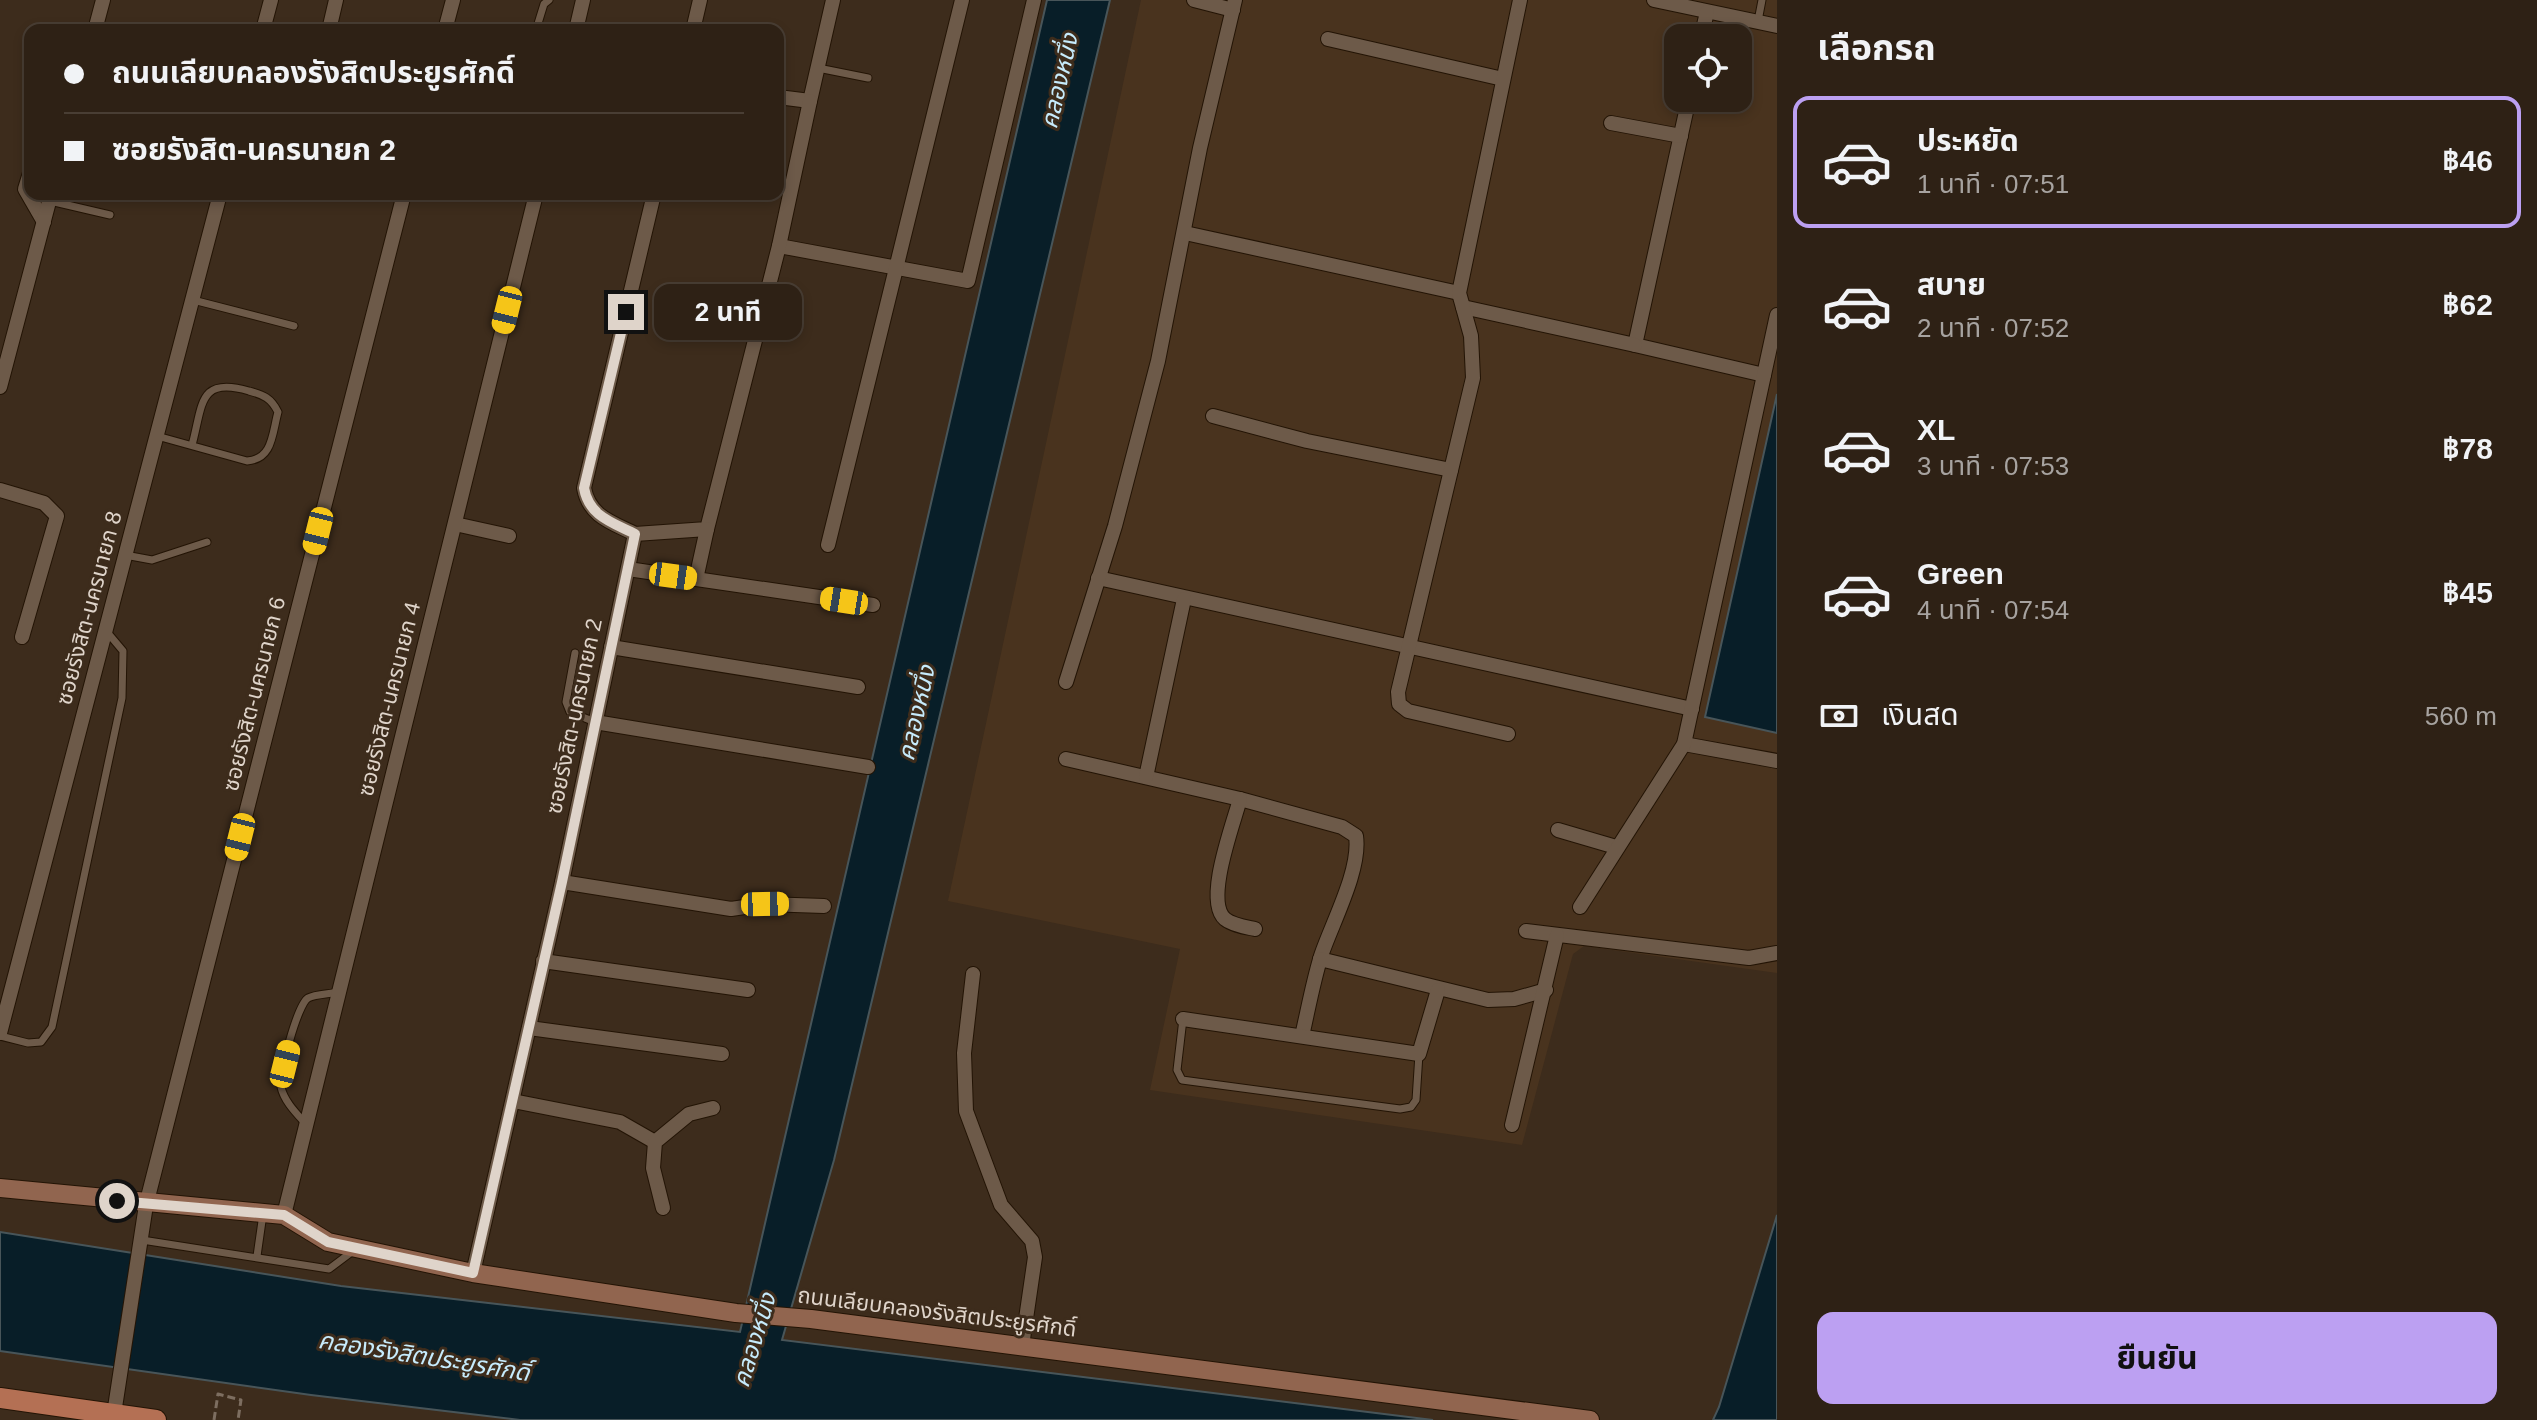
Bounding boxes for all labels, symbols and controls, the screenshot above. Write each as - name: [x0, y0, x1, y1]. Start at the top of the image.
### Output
- map controls: [1664, 24, 1752, 112]
- button: locate: [1664, 24, 1752, 112]
- text: เลือกรถ: [1817, 27, 1936, 68]
- water label: คลองหนึ่ง: [1032, 29, 1083, 131]
- text: ถนนเลียบคลองรังสิตประยูรศักดิ์: [112, 56, 515, 89]
- text: ประหยัด: [1917, 124, 2019, 157]
- icon: car: [1821, 126, 1893, 198]
- text: ซอยรังสิต-นครนายก 2: [112, 133, 396, 166]
- text: ฿46: [2442, 144, 2493, 177]
- text: 1 นาที · 07:51: [1917, 169, 2069, 199]
- text: สบาย: [1917, 268, 1986, 301]
- icon: car: [1821, 270, 1893, 342]
- car: [490, 284, 524, 336]
- callout: 2 นาที: [654, 284, 802, 340]
- text: ฿62: [2442, 288, 2493, 321]
- route end: [608, 294, 644, 330]
- text: 2 นาที: [695, 297, 761, 327]
- text: 2 นาที · 07:52: [1917, 313, 2069, 343]
- text: XL: [1917, 413, 1955, 446]
- icon: car: [1821, 414, 1893, 486]
- text: ฿78: [2442, 432, 2493, 465]
- text: 3 นาที · 07:53: [1917, 451, 2069, 481]
- car: [301, 505, 335, 557]
- street label: ซอยรังสิต-นครนายก 8: [51, 509, 127, 707]
- text: Green: [1917, 557, 2004, 590]
- icon: car: [1821, 558, 1893, 630]
- car: [648, 561, 698, 591]
- text: ฿45: [2442, 576, 2493, 609]
- car: [818, 585, 870, 617]
- street label: ซอยรังสิต-นครนายก 6: [218, 594, 290, 794]
- text: 4 นาที · 07:54: [1917, 595, 2069, 625]
- street label: ซอยรังสิต-นครนายก 4: [353, 599, 425, 799]
- street label: ซอยรังสิต-นครนายก 2: [541, 616, 607, 816]
- water label: คลองหนึ่ง: [889, 661, 940, 763]
- icon: cash: [1817, 694, 1861, 738]
- text: เงินสด: [1881, 698, 1959, 731]
- text: 560 m: [2425, 701, 2497, 731]
- car: [223, 811, 257, 863]
- car: [741, 892, 789, 916]
- car: [268, 1038, 302, 1090]
- route start: [99, 1183, 135, 1219]
- street label: ถนนเลียบคลองรังสิตประยูรศักดิ์: [796, 1282, 1078, 1343]
- water label: คลองหนึ่ง: [724, 1288, 781, 1390]
- button: ยืนยัน: [1817, 1312, 2497, 1404]
- water label: คลองรังสิตประยูรศักดิ์: [316, 1325, 537, 1389]

